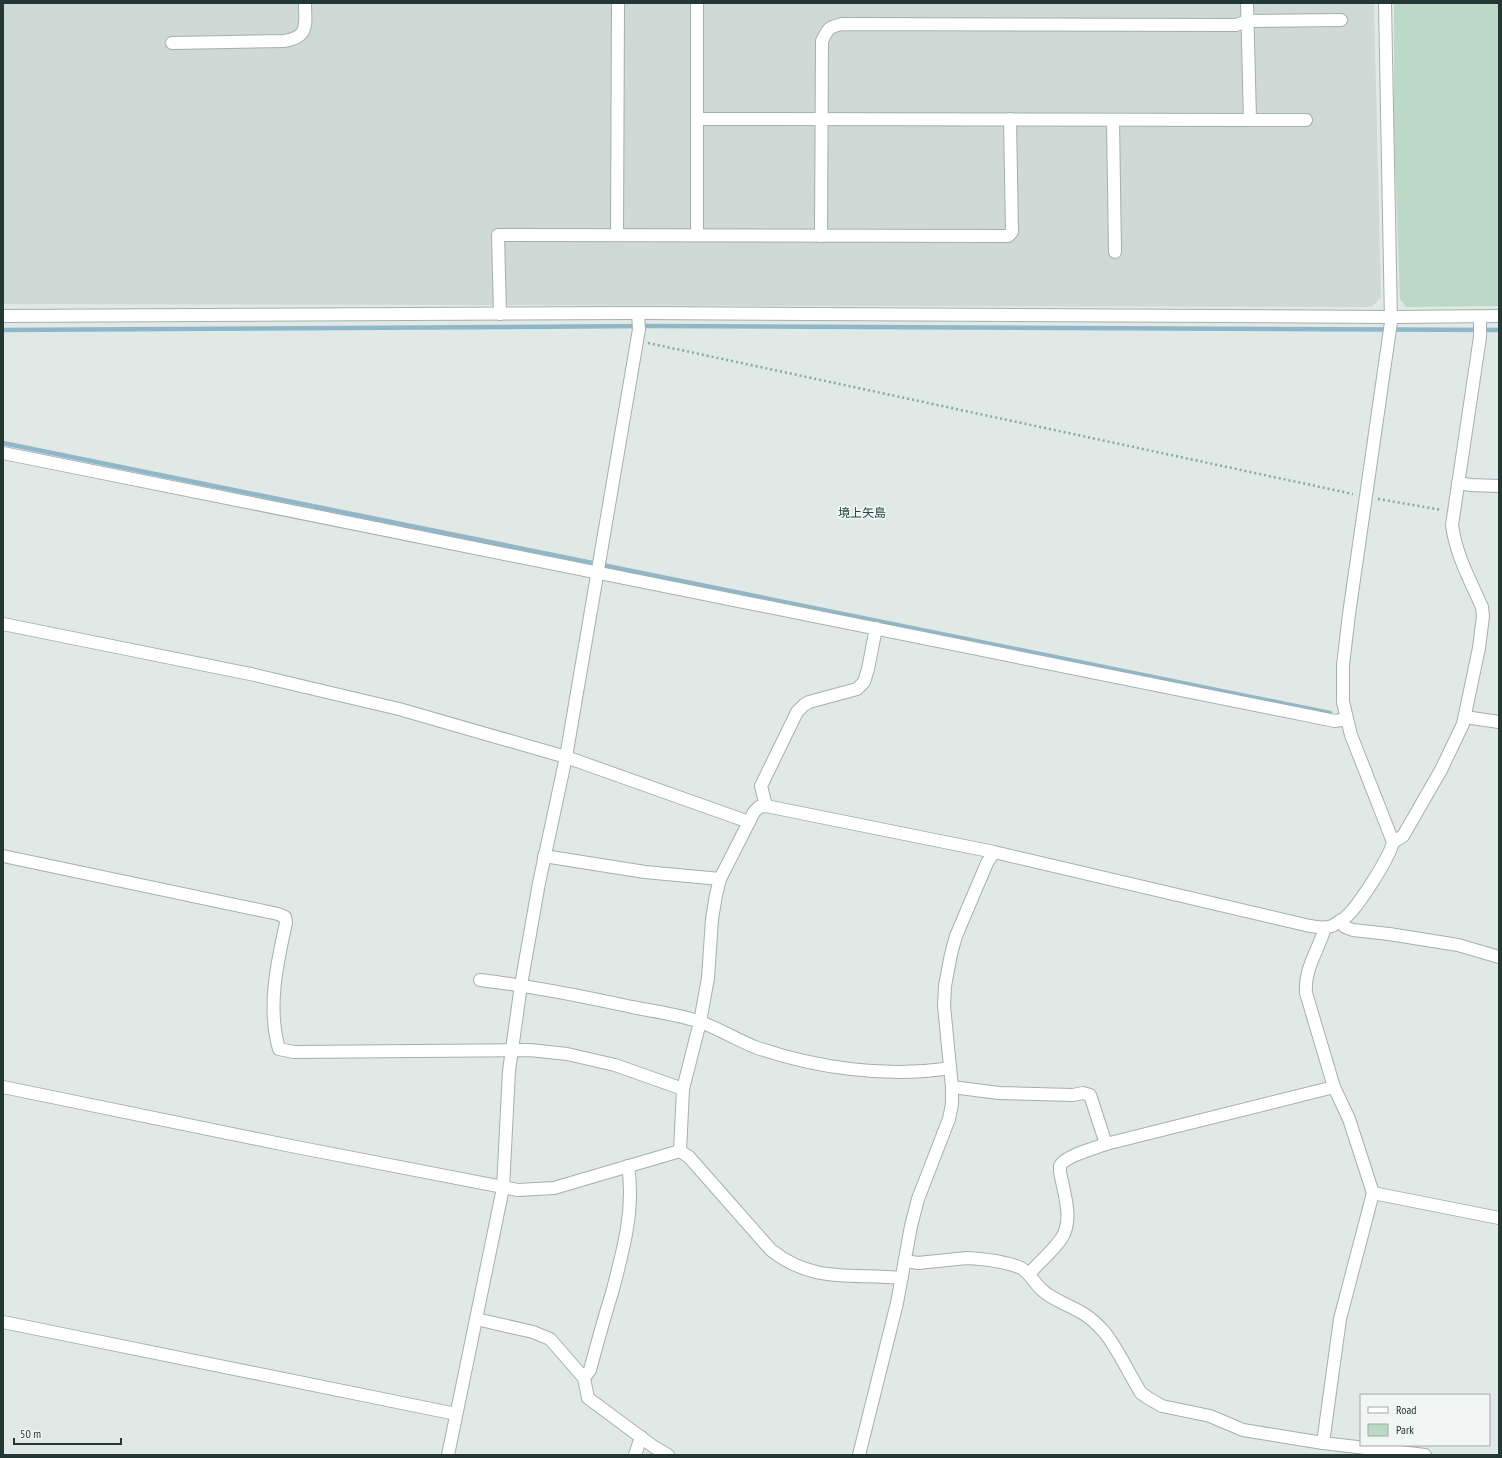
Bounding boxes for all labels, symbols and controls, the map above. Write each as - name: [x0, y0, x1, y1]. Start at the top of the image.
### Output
- district label: 境上矢島: [838, 505, 886, 520]
- legend: [1360, 1394, 1490, 1446]
- text: Road: [1396, 1402, 1416, 1417]
- scale bar: [14, 1420, 121, 1446]
- text: Park: [1396, 1422, 1414, 1437]
- text: 50 m: [20, 1426, 41, 1441]

